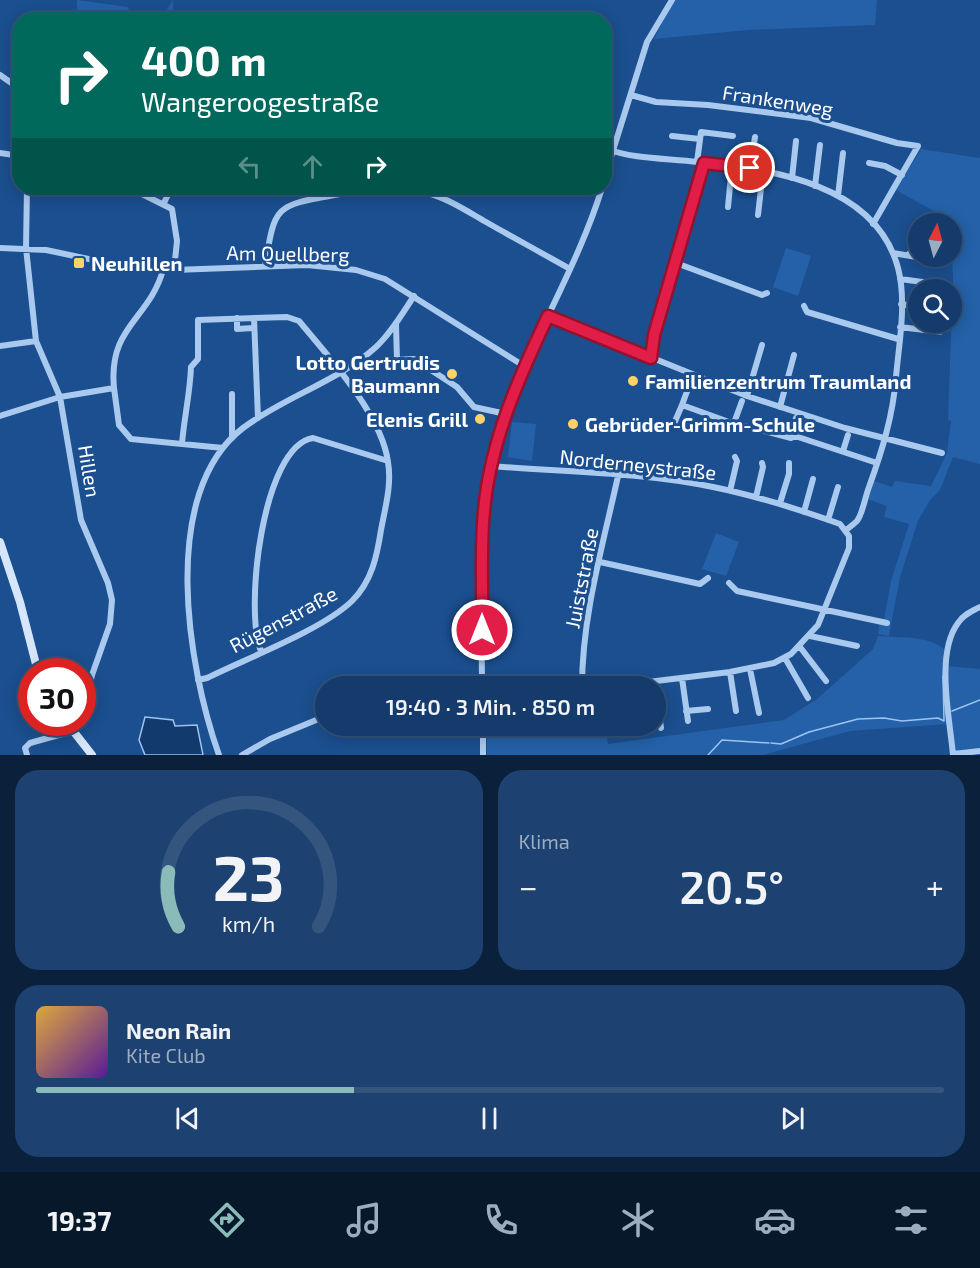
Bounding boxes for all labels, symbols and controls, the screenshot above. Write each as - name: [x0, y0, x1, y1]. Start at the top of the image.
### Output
- text: 400 m: [141, 34, 267, 84]
- icon: right: [42, 36, 120, 114]
- street label: Frankenweg: [721, 79, 835, 121]
- text: Wangeroogestraße: [141, 85, 379, 117]
- pin: [724, 142, 775, 193]
- icon: left: [233, 150, 266, 183]
- icon: ahead: [296, 150, 329, 183]
- icon: right: [359, 150, 392, 183]
- icon: arrive: [733, 151, 766, 184]
- north arrow: [908, 213, 962, 267]
- map controls: [908, 213, 962, 333]
- street label: Am Quellberg: [226, 240, 350, 266]
- place label: Neuhillen: [91, 251, 183, 275]
- marker: Neuhillen: [72, 256, 86, 270]
- button: search: [908, 279, 962, 333]
- place label: Lotto Gertrudis Baumann: [296, 350, 440, 397]
- marker: Lotto Gertrudis Baumann: [445, 367, 459, 381]
- place label: Familienzentrum Traumland: [645, 369, 911, 393]
- marker: Familienzentrum Traumland: [626, 374, 640, 388]
- place label: Elenis Grill: [366, 407, 468, 431]
- marker: Elenis Grill: [473, 412, 487, 426]
- place label: Gebrüder-Grimm-Schule: [585, 412, 815, 436]
- marker: Gebrüder-Grimm-Schule: [566, 417, 580, 431]
- street label: Hillen: [74, 443, 106, 499]
- street label: Norderneystraße: [558, 444, 718, 484]
- street label: Juiststraße: [559, 526, 603, 630]
- street label: Rügenstraße: [225, 581, 341, 657]
- position arrow: [450, 598, 514, 662]
- speed limit sign: 30: [18, 658, 96, 736]
- text: 19:40 · 3 Min. · 850 m: [386, 693, 595, 719]
- text: Klima: [519, 829, 570, 853]
- text: 23: [213, 839, 285, 914]
- text: 20.5°: [679, 859, 784, 913]
- text: −: [519, 866, 538, 906]
- text: +: [926, 866, 944, 906]
- text: km/h: [222, 911, 275, 936]
- text: Neon Rain: [126, 1017, 231, 1043]
- text: Kite Club: [126, 1043, 206, 1067]
- icon: previous: [171, 1102, 204, 1135]
- icon: pause: [473, 1102, 506, 1135]
- icon: next: [776, 1102, 809, 1135]
- icon: directions: [206, 1199, 248, 1241]
- icon: music: [343, 1199, 385, 1241]
- icon: phone: [480, 1199, 522, 1241]
- icon: climate: [617, 1199, 659, 1241]
- icon: car: [754, 1199, 796, 1241]
- icon: filters: [890, 1199, 932, 1241]
- text: 19:37: [47, 1204, 112, 1236]

